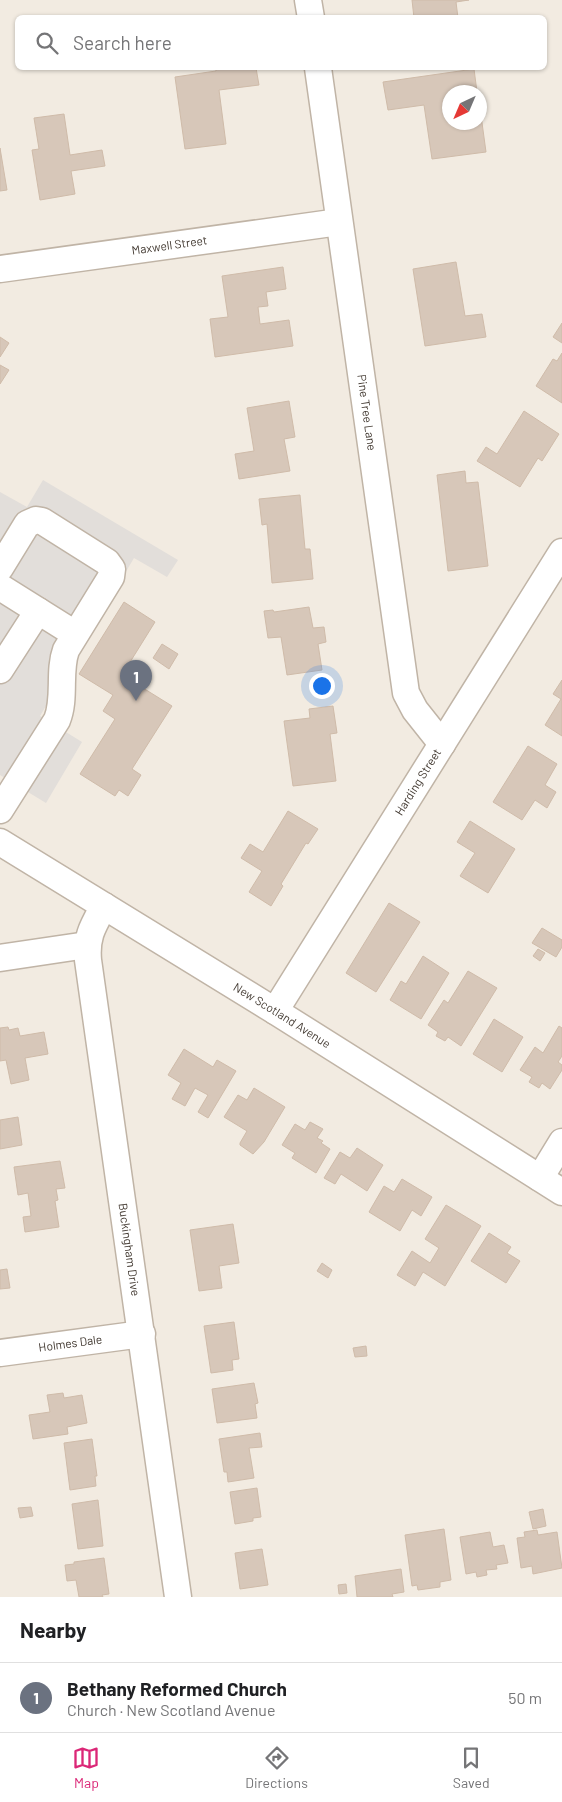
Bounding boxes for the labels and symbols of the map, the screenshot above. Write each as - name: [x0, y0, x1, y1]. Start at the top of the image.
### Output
- north arrow: [442, 85, 487, 130]
- street label: Maxwell Street: [131, 232, 208, 257]
- street label: Pine Tree Lane: [355, 373, 380, 451]
- pin: 1: [120, 660, 152, 701]
- your location: [309, 673, 335, 699]
- street label: Harding Street: [391, 746, 443, 817]
- street label: New Scotland Avenue: [231, 979, 334, 1050]
- street label: Buckingham Drive: [116, 1202, 143, 1297]
- street label: Holmes Dale: [38, 1331, 103, 1354]

